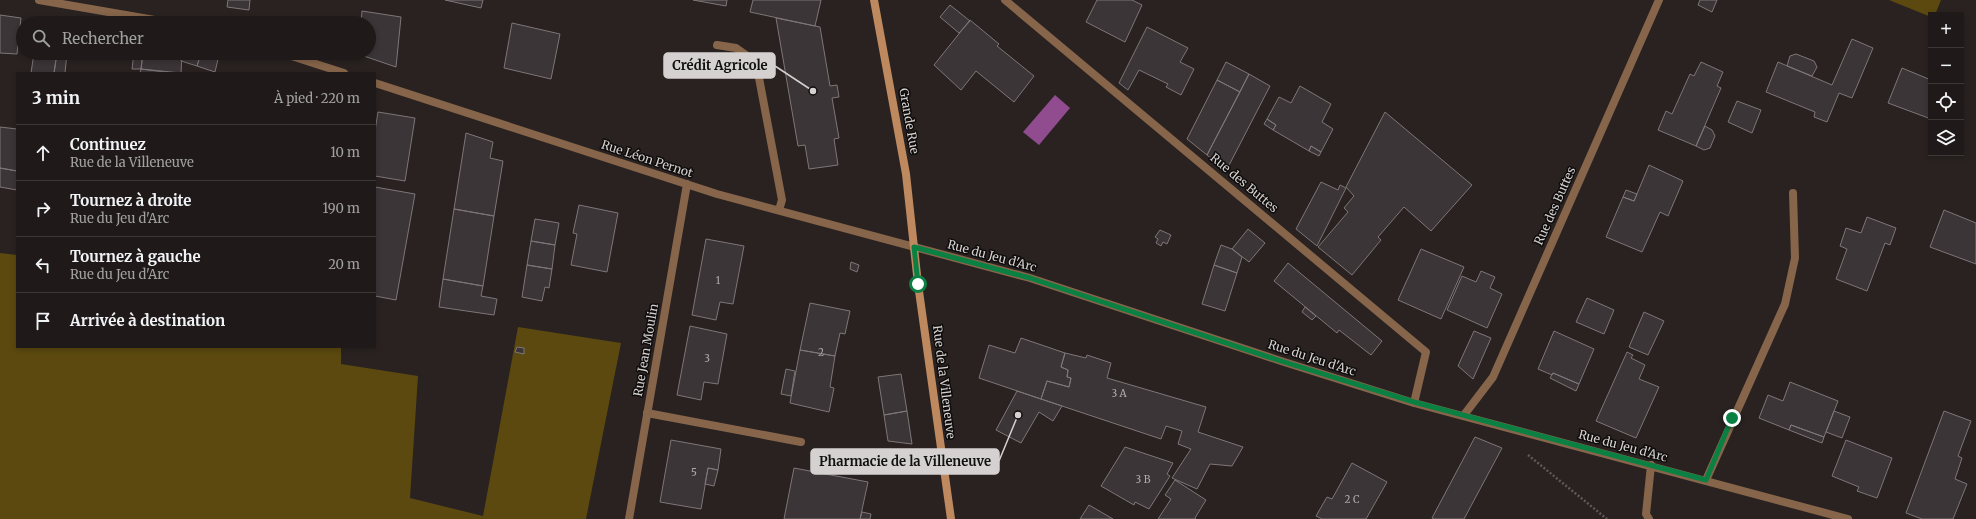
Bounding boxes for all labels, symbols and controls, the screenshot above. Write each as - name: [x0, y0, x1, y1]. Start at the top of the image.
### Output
- map controls: [1928, 12, 1964, 156]
- button: +: [1928, 12, 1964, 48]
- search box: [16, 16, 376, 60]
- icon: search: [30, 27, 52, 49]
- text: Rechercher: [62, 29, 144, 48]
- button: −: [1928, 48, 1964, 84]
- callout: Crédit Agricole: [664, 53, 775, 78]
- text: Crédit Agricole: [672, 57, 768, 74]
- button: locate: [1928, 84, 1964, 120]
- text: 3 min: [32, 87, 80, 109]
- street label: Grande Rue: [896, 87, 923, 155]
- text: À pied · 220 m: [274, 90, 360, 107]
- button: layers: [1928, 120, 1964, 156]
- text: Continuez: [70, 135, 146, 154]
- street label: Rue Léon Pernot: [599, 137, 695, 181]
- icon: ahead: [32, 142, 54, 164]
- text: 10 m: [330, 144, 360, 161]
- street label: Rue des Buttes: [1207, 150, 1281, 215]
- text: Rue de la Villeneuve: [70, 154, 194, 171]
- street label: Rue des Buttes: [1531, 164, 1579, 247]
- text: Tournez à droite: [70, 191, 191, 210]
- icon: right: [32, 198, 54, 220]
- text: 190 m: [323, 200, 360, 217]
- text: Rue du Jeu d'Arc: [70, 210, 169, 227]
- street label: Rue du Jeu d'Arc: [946, 236, 1038, 275]
- text: Tournez à gauche: [70, 247, 201, 266]
- icon: left: [32, 254, 54, 276]
- text: 20 m: [328, 256, 360, 273]
- text: Rue du Jeu d'Arc: [70, 266, 169, 283]
- house number: 1: [716, 274, 721, 287]
- route start: [909, 275, 927, 293]
- street label: Rue Jean Moulin: [630, 302, 661, 398]
- icon: arrive: [32, 310, 54, 332]
- text: Arrivée à destination: [70, 311, 225, 330]
- street label: Rue de la Villeneuve: [930, 324, 959, 440]
- street label: Rue du Jeu d'Arc: [1266, 336, 1358, 379]
- house number: 2: [818, 346, 824, 359]
- house number: 3: [704, 352, 710, 365]
- house number: 3 A: [1111, 387, 1128, 400]
- route end: [1723, 409, 1741, 427]
- street label: Rue du Jeu d'Arc: [1577, 426, 1669, 465]
- callout: Pharmacie de la Villeneuve: [811, 449, 999, 474]
- text: Pharmacie de la Villeneuve: [819, 453, 991, 470]
- house number: 5: [691, 466, 697, 479]
- house number: 3 B: [1136, 473, 1151, 486]
- house number: 2 C: [1345, 493, 1360, 506]

